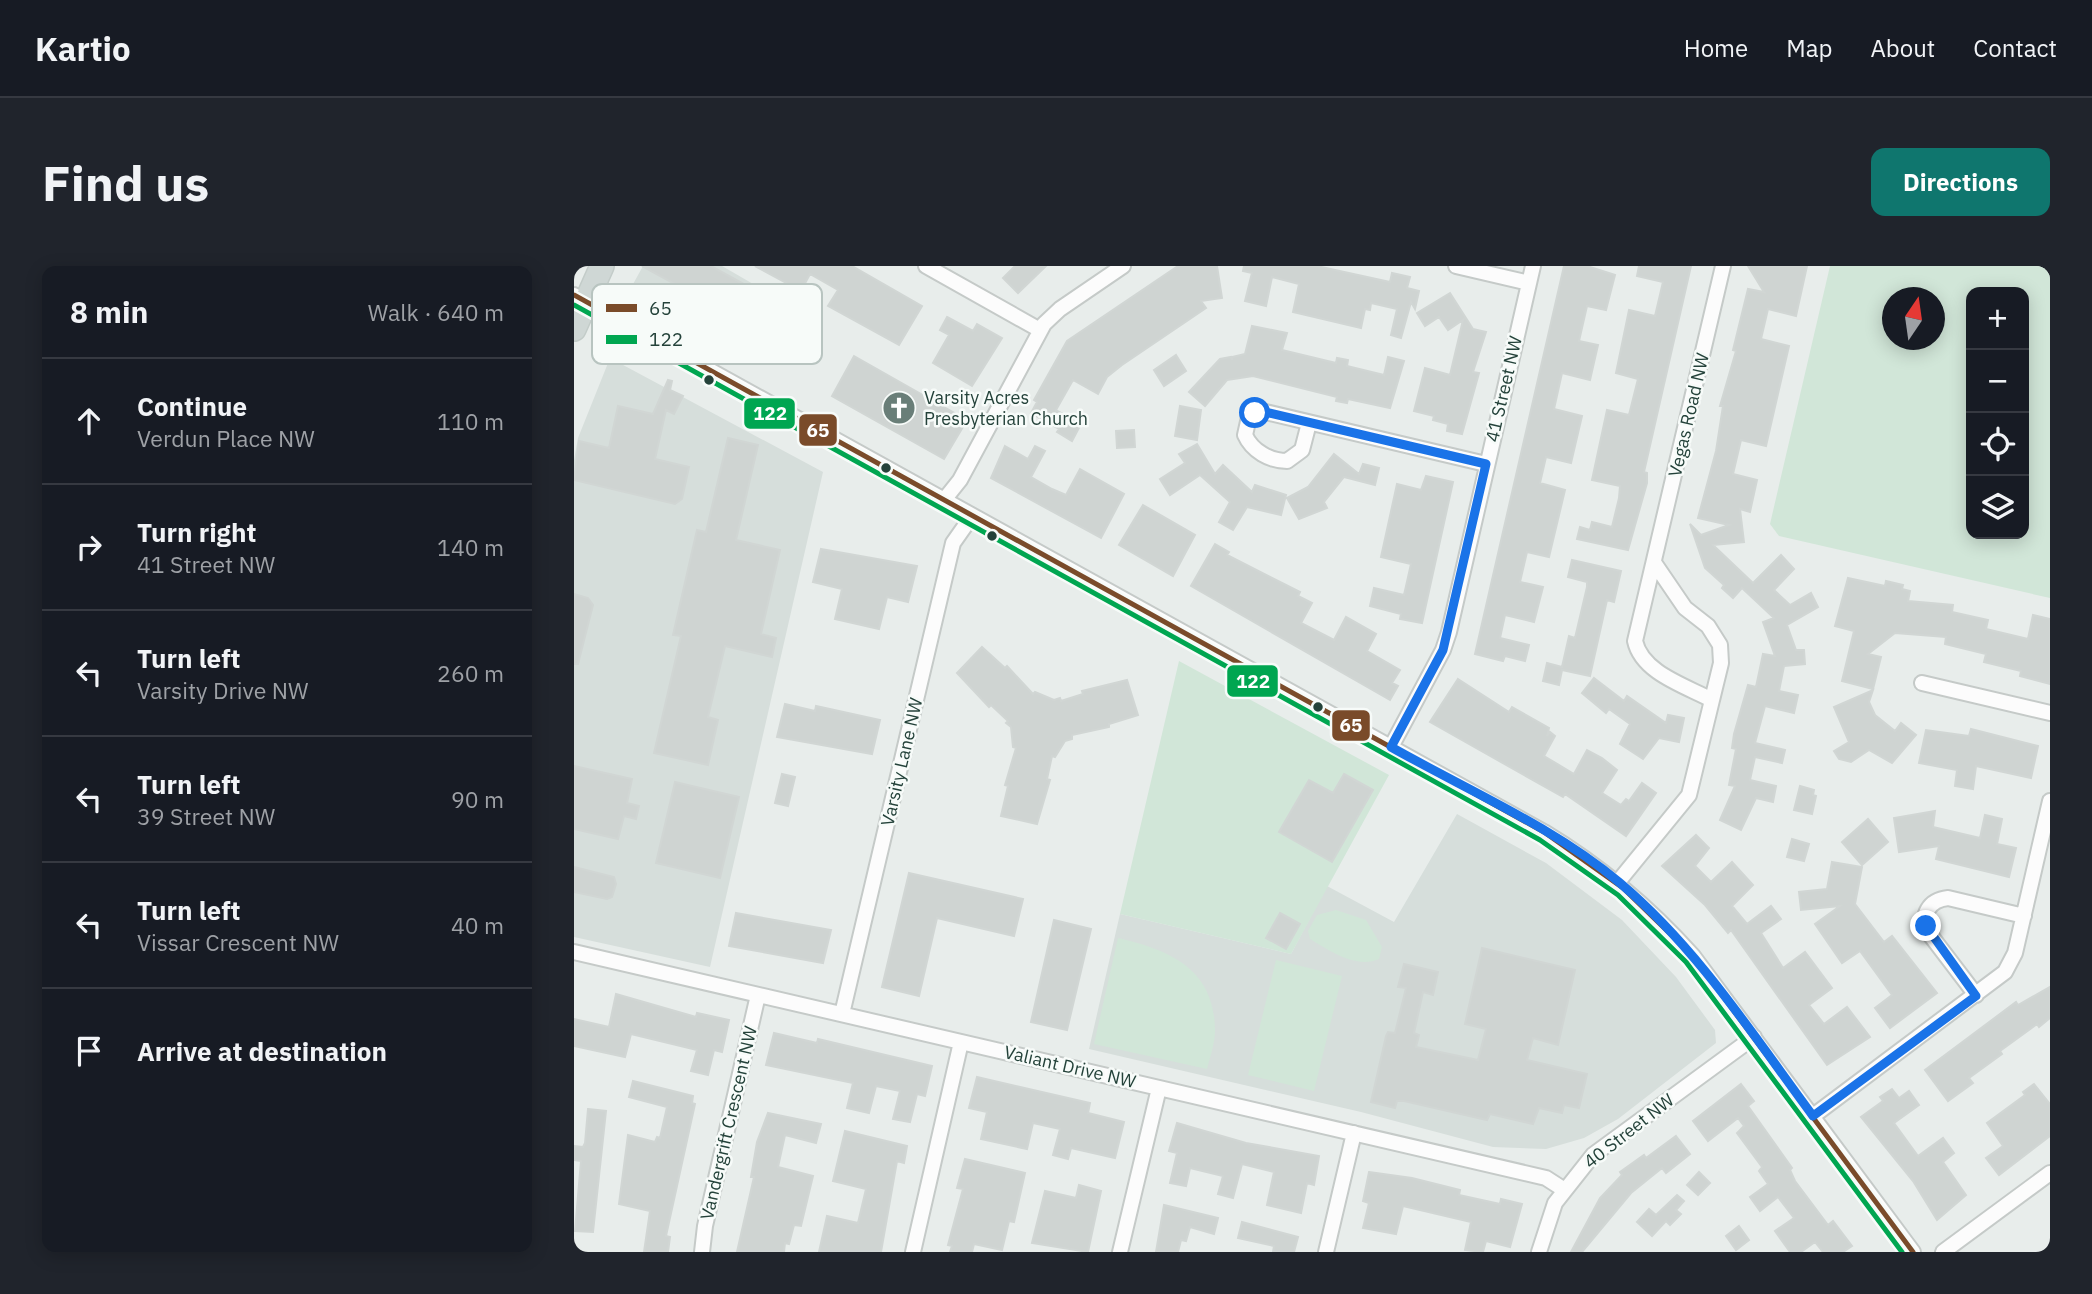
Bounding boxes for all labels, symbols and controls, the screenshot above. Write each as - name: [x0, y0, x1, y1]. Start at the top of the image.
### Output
- text: Kartio: [35, 27, 131, 70]
- text: Home: [1684, 32, 1748, 64]
- text: Map: [1786, 32, 1832, 64]
- text: About: [1870, 32, 1935, 64]
- text: Contact: [1973, 32, 2057, 64]
- button: Directions: [1871, 148, 2050, 216]
- text: Find us: [42, 151, 209, 214]
- legend: [592, 284, 822, 364]
- north arrow: [1882, 287, 1945, 350]
- map controls: [1966, 287, 2029, 539]
- button: +: [1966, 287, 2029, 350]
- text: 8 min: [70, 292, 148, 331]
- text: 65: [649, 296, 672, 320]
- text: Walk · 640 m: [368, 297, 504, 327]
- text: 122: [649, 327, 683, 351]
- street label: 41 Street NW: [1480, 334, 1527, 444]
- button: −: [1966, 350, 2029, 413]
- street label: Vegas Road NW: [1663, 351, 1714, 479]
- unlabelled marker: [702, 373, 716, 387]
- place label: Varsity Acres Presbyterian Church: [924, 386, 1088, 430]
- text: Continue: [137, 389, 247, 423]
- church icon: Varsity Acres Presbyterian Church: [880, 389, 918, 427]
- line badge: 122: [743, 397, 796, 430]
- route start: [1239, 397, 1270, 428]
- text: 122: [753, 401, 787, 425]
- icon: ahead: [70, 402, 108, 440]
- text: 110 m: [437, 406, 504, 436]
- line badge: 65: [798, 413, 838, 447]
- button: locate: [1966, 413, 2029, 476]
- text: 65: [807, 418, 829, 442]
- text: Verdun Place NW: [137, 423, 315, 453]
- unlabelled marker: [879, 461, 893, 475]
- button: layers: [1966, 476, 2029, 539]
- text: Turn right: [137, 515, 256, 549]
- icon: right: [70, 528, 108, 566]
- unlabelled marker: [985, 529, 999, 543]
- text: 140 m: [437, 532, 504, 562]
- text: 41 Street NW: [137, 549, 275, 579]
- text: Turn left: [137, 641, 240, 675]
- icon: left: [70, 654, 108, 692]
- text: 260 m: [437, 658, 504, 688]
- line badge: 122: [1226, 664, 1279, 698]
- text: 122: [1236, 669, 1270, 693]
- text: Varsity Drive NW: [137, 675, 309, 705]
- street label: Varsity Lane NW: [876, 695, 927, 828]
- unlabelled marker: [1311, 700, 1325, 714]
- line badge: 65: [1331, 709, 1371, 742]
- text: 65: [1340, 713, 1362, 737]
- text: Turn left: [137, 767, 240, 801]
- icon: left: [70, 780, 108, 818]
- text: 90 m: [451, 784, 504, 814]
- text: 39 Street NW: [137, 801, 275, 831]
- text: Turn left: [137, 893, 240, 927]
- icon: left: [70, 906, 108, 944]
- text: 40 m: [451, 910, 504, 940]
- route end: [1910, 910, 1941, 941]
- text: Vissar Crescent NW: [137, 927, 339, 957]
- street label: Vandergrift Crescent NW: [695, 1024, 762, 1222]
- icon: arrive: [70, 1032, 108, 1070]
- text: Arrive at destination: [137, 1034, 387, 1068]
- street label: Valiant Drive NW: [1002, 1040, 1138, 1093]
- street label: 40 Street NW: [1579, 1088, 1678, 1173]

